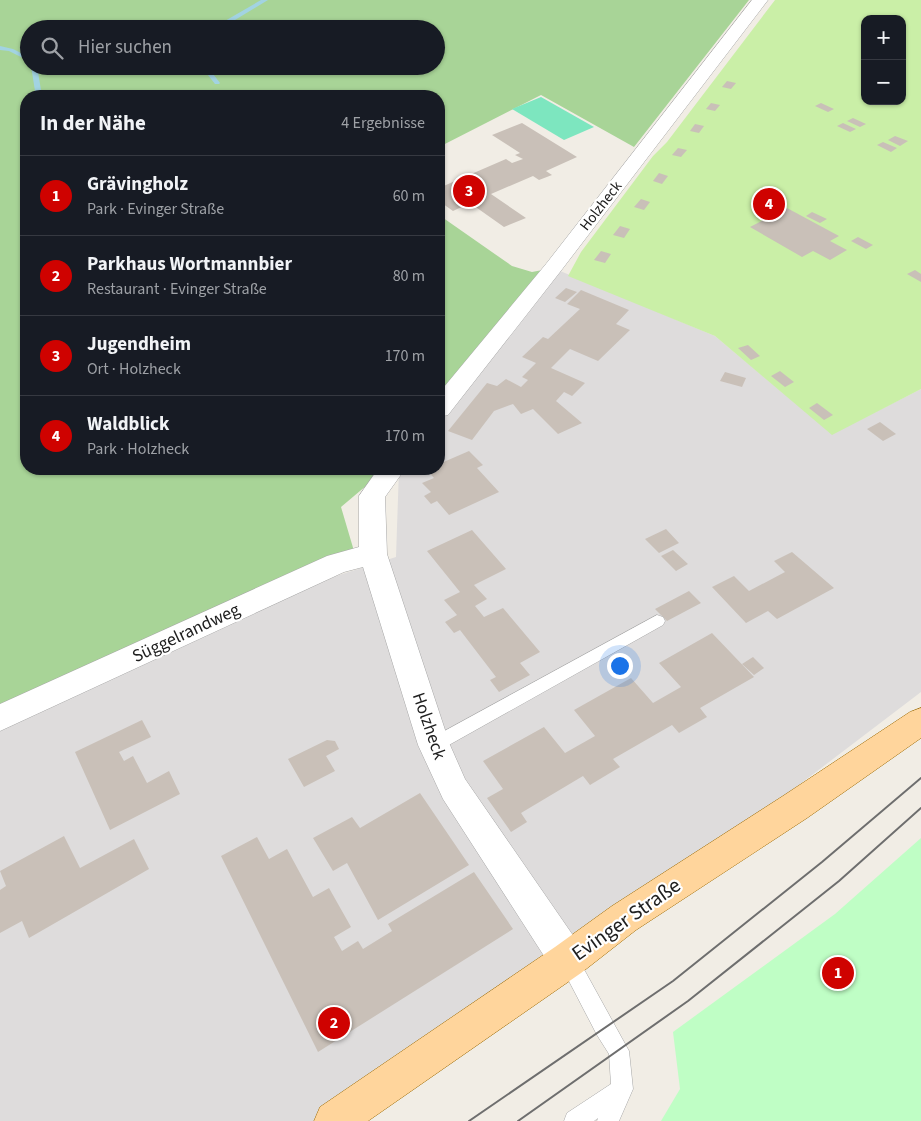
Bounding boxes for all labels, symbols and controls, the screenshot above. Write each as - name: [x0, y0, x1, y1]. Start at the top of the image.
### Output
- map controls: [861, 15, 906, 105]
- button: +: [861, 15, 906, 60]
- search box: [20, 20, 445, 75]
- icon: search: [38, 34, 66, 62]
- text: Hier suchen: [78, 34, 172, 61]
- button: −: [861, 60, 906, 105]
- text: In der Nähe: [40, 108, 146, 138]
- text: 4 Ergebnisse: [341, 112, 425, 134]
- text: Grävingholz: [87, 171, 188, 198]
- pin: 3: [453, 172, 485, 210]
- street label: Holzheck: [575, 176, 627, 235]
- text: 1: [52, 185, 60, 207]
- text: 60 m: [393, 185, 425, 207]
- pin: 4: [753, 185, 785, 223]
- text: Park · Evinger Straße: [87, 198, 224, 220]
- text: Parkhaus Wortmannbier: [87, 251, 292, 278]
- text: 2: [52, 265, 60, 287]
- text: 80 m: [393, 265, 425, 287]
- text: Restaurant · Evinger Straße: [87, 278, 267, 300]
- text: Jugendheim: [87, 331, 191, 358]
- text: 3: [52, 345, 60, 367]
- text: 170 m: [385, 345, 425, 367]
- text: Ort · Holzheck: [87, 358, 181, 380]
- text: Waldblick: [87, 411, 169, 438]
- text: 4: [52, 425, 60, 447]
- text: 170 m: [385, 425, 425, 447]
- text: Park · Holzheck: [87, 438, 189, 460]
- street label: Süggelrandweg: [128, 597, 244, 669]
- your location: [607, 653, 633, 679]
- street label: Holzheck: [406, 689, 452, 763]
- street label: Evinger Straße: [565, 870, 687, 968]
- pin: 1: [822, 954, 854, 992]
- pin: 2: [318, 1004, 350, 1042]

